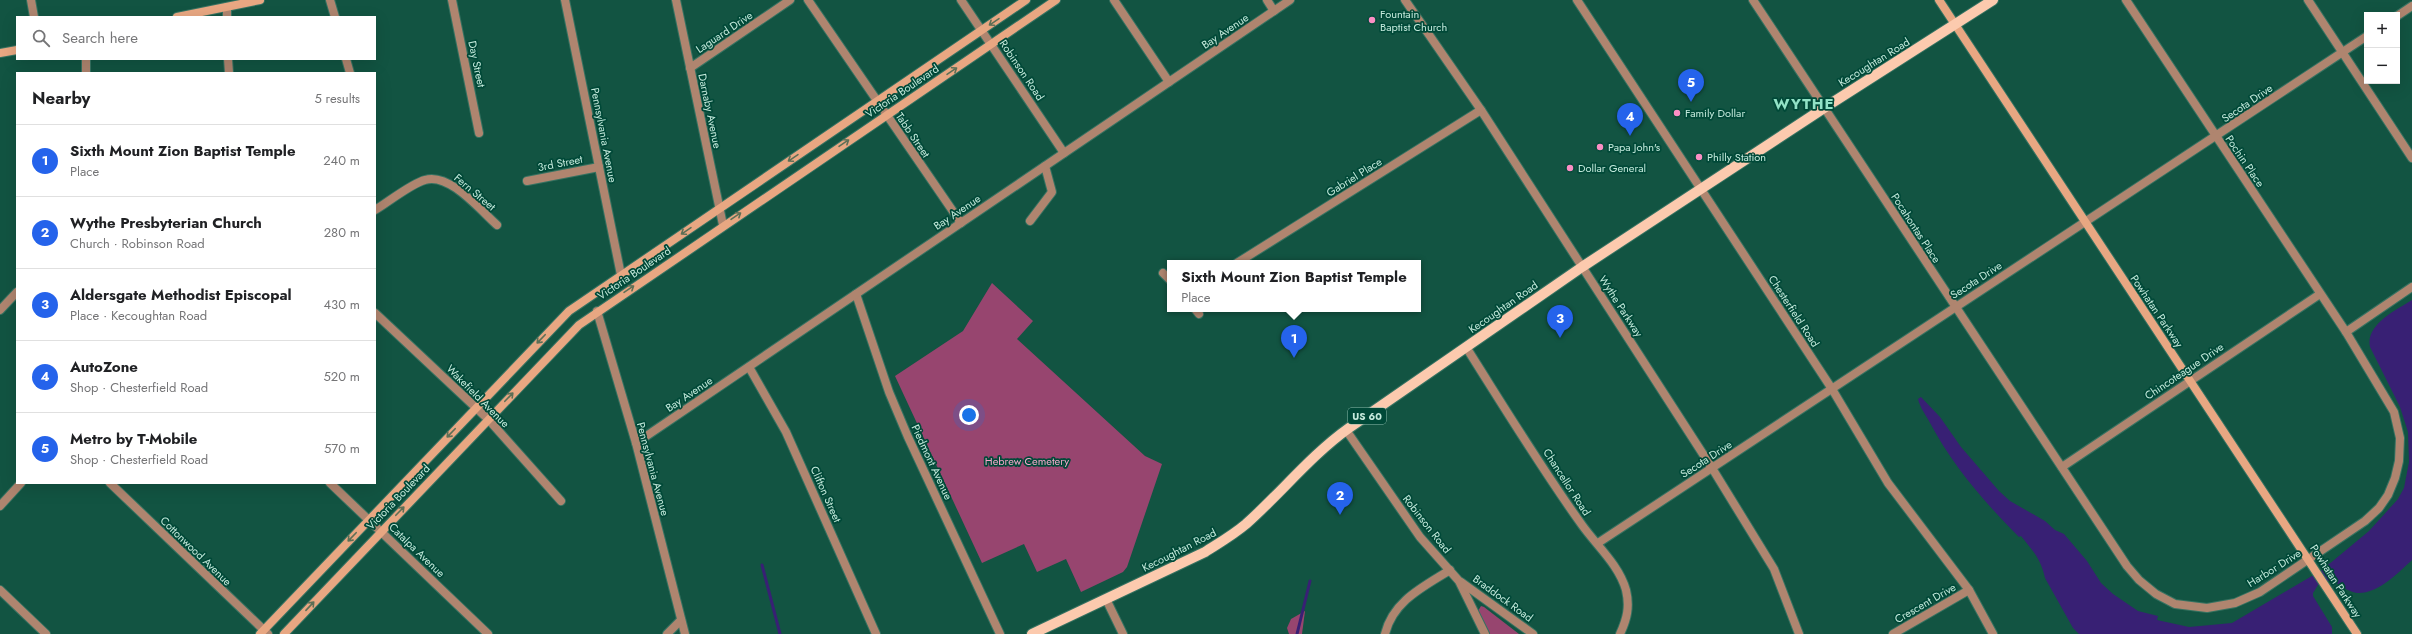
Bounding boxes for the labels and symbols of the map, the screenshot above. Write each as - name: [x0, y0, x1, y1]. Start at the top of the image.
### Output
- place label: Fountain Baptist Church: [1380, 6, 1447, 35]
- street label: Laguard Drive: [692, 7, 756, 57]
- street label: Bay Avenue: [1198, 9, 1252, 53]
- marker: Fountain Baptist Church: [1367, 15, 1377, 25]
- one-way arrow: [988, 18, 999, 26]
- street label: Kecoughtan Road: [1835, 34, 1913, 90]
- street label: Robinson Road: [996, 36, 1048, 104]
- street label: Day Street: [464, 39, 490, 89]
- street label: Victoria Boulevard: [862, 60, 942, 122]
- one-way arrow: [946, 66, 958, 74]
- pin: 5: [1678, 69, 1704, 102]
- street label: Darnaby Avenue: [694, 72, 726, 150]
- street label: Secota Drive: [2218, 80, 2276, 126]
- street label: Pennsylvania Avenue: [587, 86, 621, 184]
- district label: WYTHE: [1773, 93, 1835, 115]
- pin: 4: [1617, 103, 1643, 136]
- place label: Family Dollar: [1685, 105, 1745, 121]
- marker: Family Dollar: [1672, 108, 1682, 118]
- street label: Tabb Street: [892, 109, 934, 161]
- street label: Pochin Place: [2222, 132, 2268, 190]
- one-way arrow: [838, 139, 849, 147]
- place label: Papa John's: [1608, 139, 1661, 155]
- marker: Papa John's: [1595, 142, 1605, 152]
- place label: Philly Station: [1707, 149, 1766, 165]
- street label: 3rd Street: [536, 151, 584, 175]
- marker: Philly Station: [1694, 152, 1704, 162]
- street label: Gabriel Place: [1323, 153, 1385, 200]
- one-way arrow: [788, 154, 799, 162]
- place label: Dollar General: [1578, 160, 1646, 176]
- marker: Dollar General: [1565, 163, 1575, 173]
- street label: Fern Street: [451, 170, 500, 214]
- street label: Bay Avenue: [930, 190, 984, 234]
- street label: Pocahontas Place: [1887, 190, 1945, 266]
- one-way arrow: [731, 212, 742, 220]
- one-way arrow: [680, 227, 691, 235]
- street label: Victoria Boulevard: [594, 242, 674, 304]
- street label: Secota Drive: [1947, 257, 2005, 303]
- street label: Wythe Parkway: [1595, 272, 1647, 340]
- street label: Chesterfield Road: [1765, 272, 1823, 350]
- street label: Powhatan Parkway: [2127, 272, 2187, 351]
- street label: Kecoughtan Road: [1465, 277, 1541, 337]
- one-way arrow: [623, 285, 635, 293]
- pin: 3: [1547, 305, 1573, 338]
- pin: 1: [1281, 325, 1307, 358]
- one-way arrow: [536, 334, 546, 344]
- street label: Chincoteague Drive: [2141, 338, 2227, 403]
- street label: Wakefield Avenue: [443, 361, 513, 431]
- street label: Bay Avenue: [662, 372, 716, 416]
- one-way arrow: [504, 392, 514, 402]
- your location: [959, 405, 979, 425]
- road number: US 60: [1348, 408, 1386, 424]
- street label: Pennsylvania Avenue: [633, 420, 673, 518]
- street label: Piedmont Avenue: [908, 422, 957, 503]
- one-way arrow: [446, 428, 456, 438]
- street label: Secota Drive: [1677, 436, 1735, 482]
- street label: Chancellor Road: [1539, 445, 1595, 519]
- park label: Hebrew Cemetery: [985, 453, 1069, 469]
- street label: Victoria Boulevard: [363, 461, 433, 533]
- street label: Clifton Street: [806, 463, 846, 525]
- pin: 2: [1327, 482, 1353, 515]
- street label: Robinson Road: [1399, 491, 1455, 557]
- one-way arrow: [395, 506, 405, 516]
- street label: Cottonwood Avenue: [157, 513, 235, 590]
- street label: Catalpa Avenue: [385, 519, 449, 581]
- street label: Kecoughtan Road: [1139, 524, 1219, 576]
- one-way arrow: [347, 532, 357, 542]
- street label: Powhatan Parkway: [2306, 541, 2366, 621]
- street label: Harbor Drive: [2244, 545, 2304, 591]
- street label: Braddock Road: [1470, 571, 1536, 625]
- street label: Crescent Drive: [1891, 579, 1959, 627]
- one-way arrow: [306, 601, 315, 611]

